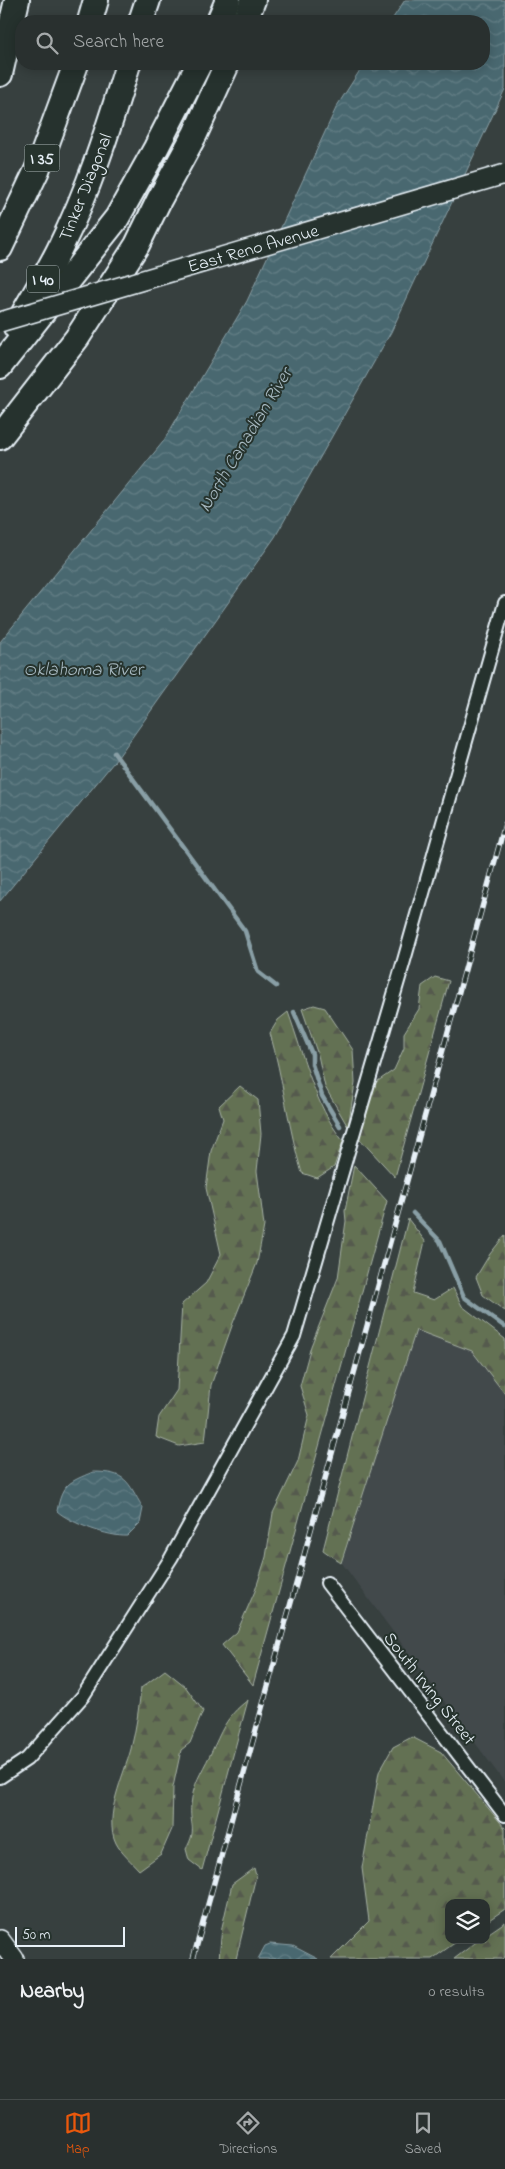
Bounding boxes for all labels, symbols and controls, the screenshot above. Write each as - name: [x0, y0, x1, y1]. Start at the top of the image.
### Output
- search box: [15, 15, 490, 70]
- icon: search: [33, 29, 61, 57]
- text: Search here: [73, 29, 164, 56]
- street label: Tinker Diagonal: [54, 130, 121, 246]
- road number: I 35: [24, 144, 60, 172]
- street label: East Reno Avenue: [185, 219, 323, 281]
- road number: I 40: [27, 266, 59, 292]
- water label: North Canadian River: [192, 361, 301, 517]
- water label: Oklahoma River: [23, 657, 145, 684]
- street label: South Irving Street: [375, 1627, 481, 1752]
- map controls: [445, 1899, 490, 1944]
- button: layers: [445, 1899, 490, 1944]
- scale bar: [15, 1924, 125, 1947]
- text: 50 m: [22, 1925, 50, 1946]
- text: Nearby: [20, 1977, 84, 2007]
- text: 0 results: [429, 1980, 485, 2004]
- tab: Map: [64, 2109, 92, 2160]
- tab: Directions: [219, 2109, 277, 2160]
- tab: Saved: [405, 2109, 441, 2160]

